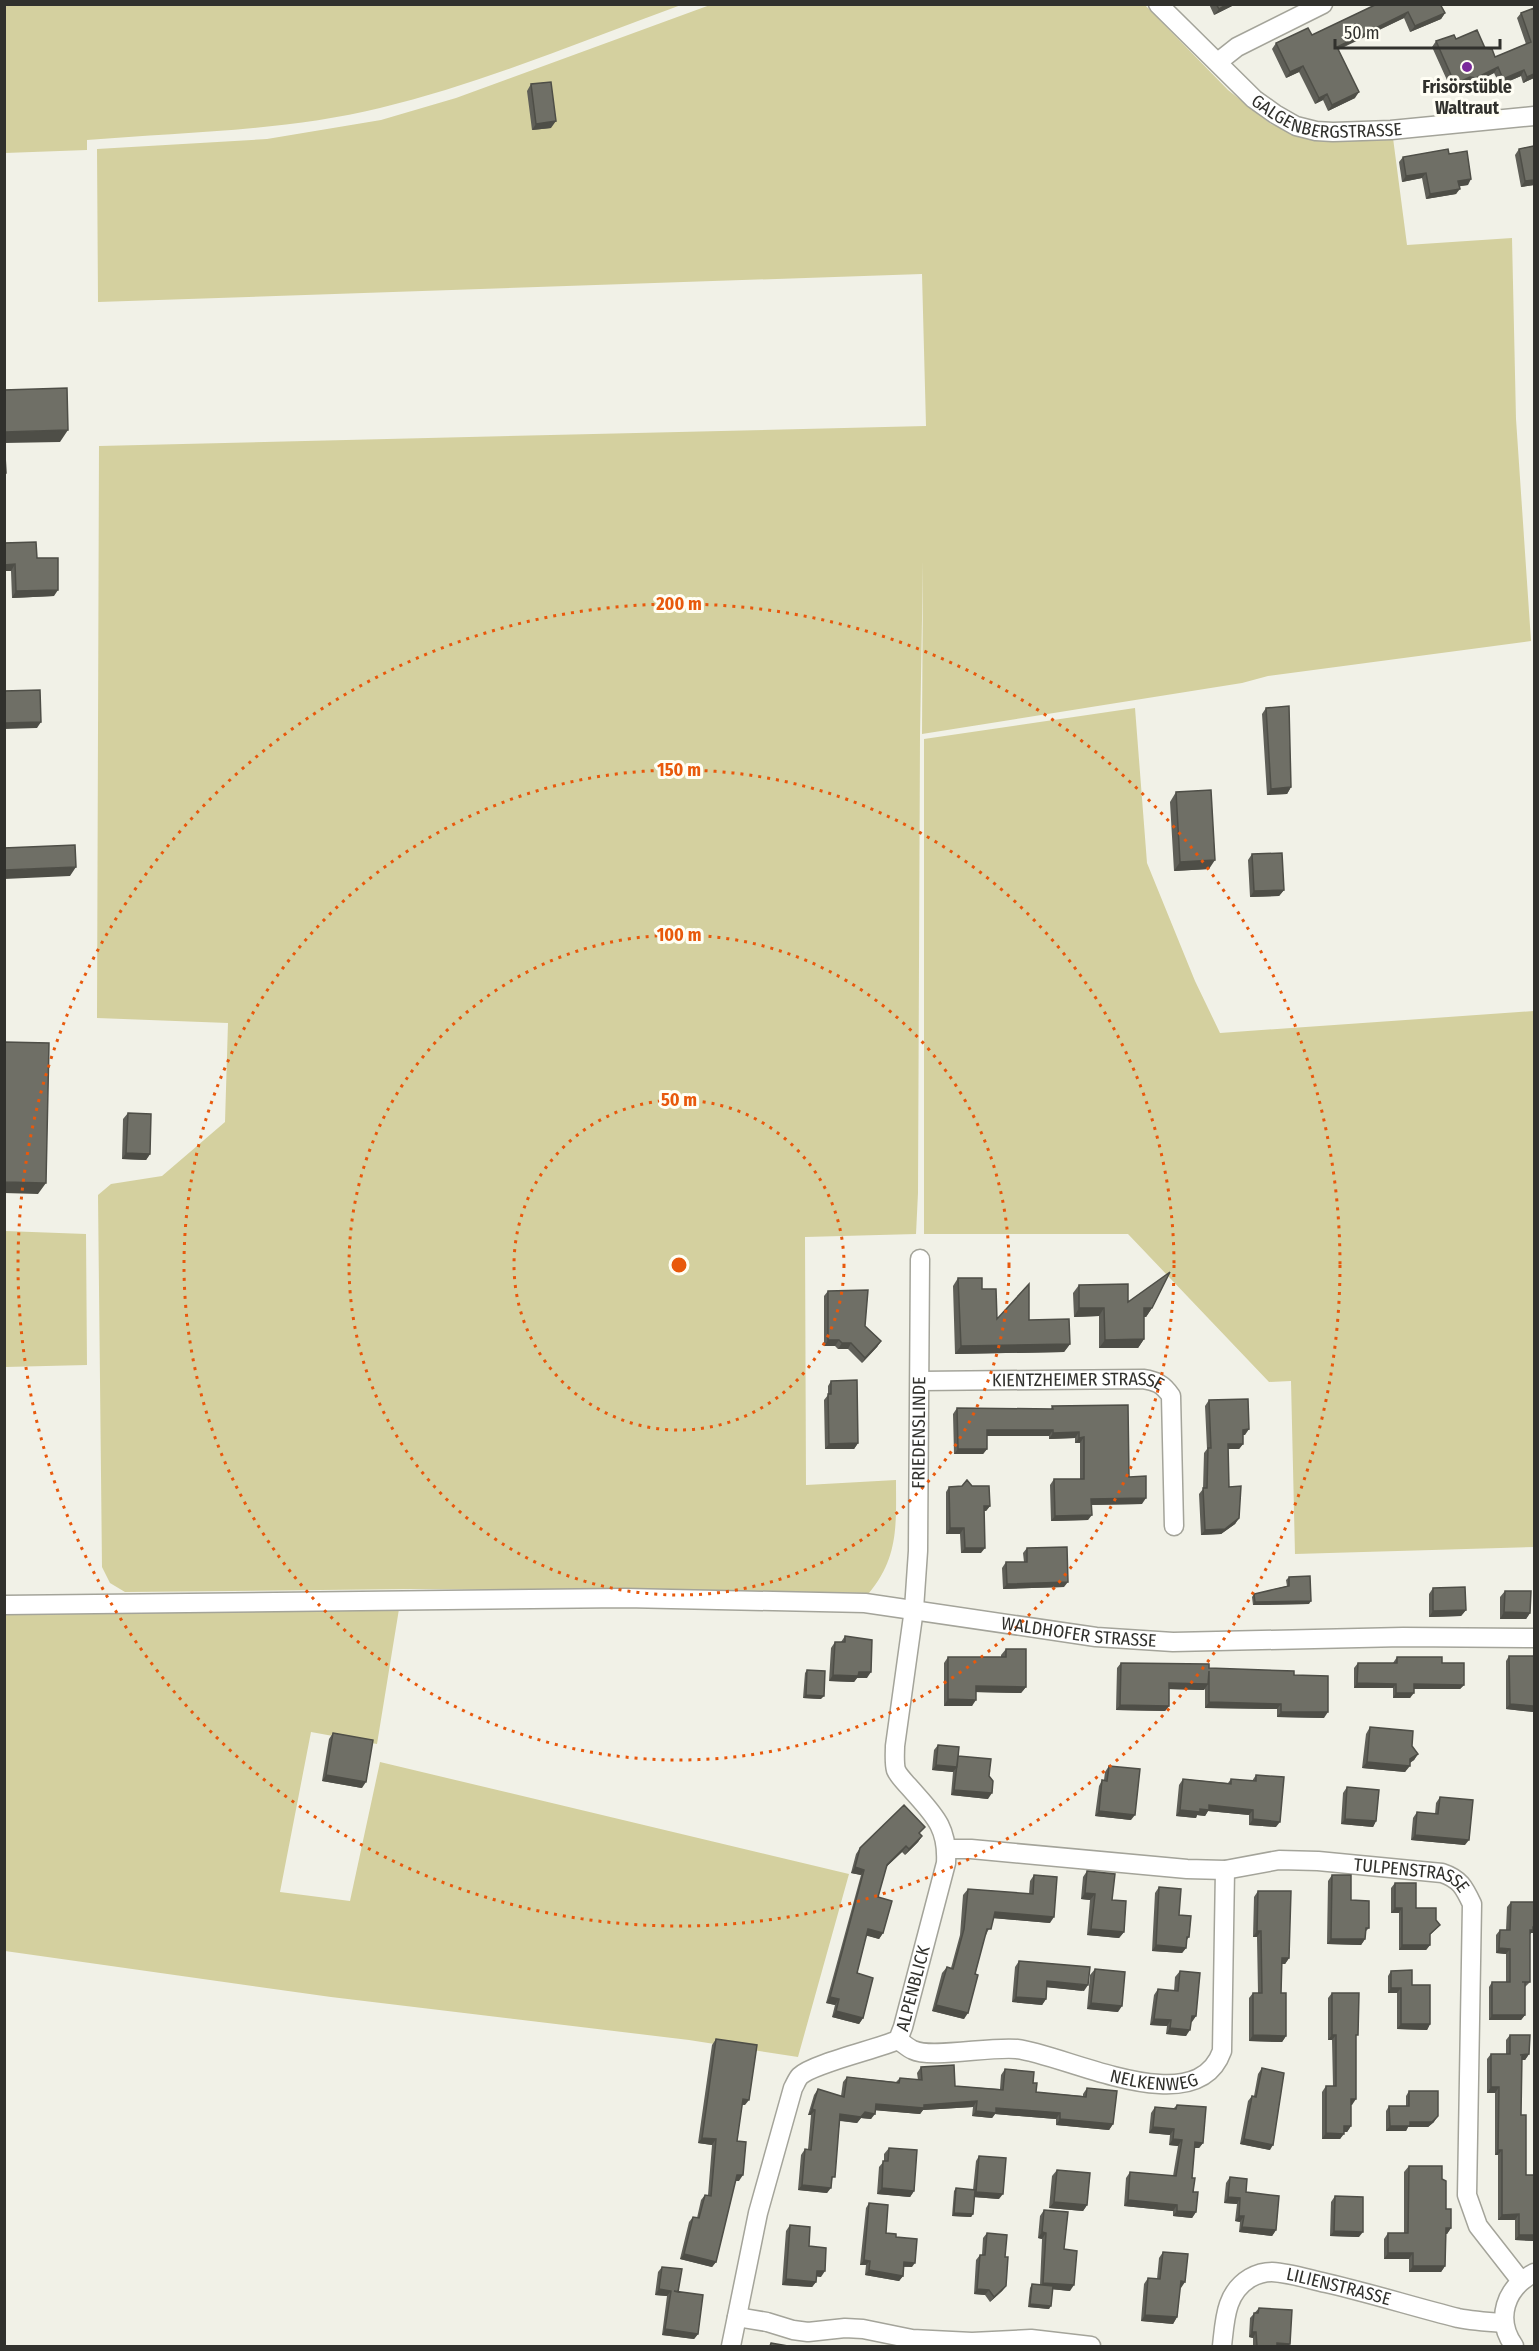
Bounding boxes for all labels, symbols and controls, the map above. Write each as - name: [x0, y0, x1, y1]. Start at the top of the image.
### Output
- scale bar: [1335, 12, 1500, 50]
- text: 50 m: [1344, 22, 1380, 44]
- marker: Frisörstüble Waltraut: [1460, 60, 1474, 74]
- place label: Frisörstüble Waltraut: [1422, 76, 1512, 119]
- street label: GALGENBERGSTRASSE: [1247, 90, 1403, 143]
- text: 200 m: [655, 593, 702, 615]
- text: 150 m: [657, 759, 701, 781]
- text: 100 m: [657, 924, 701, 946]
- text: 50 m: [661, 1089, 697, 1111]
- centre of rings: [669, 1255, 689, 1275]
- street label: KIENTZHEIMER STRASSE: [992, 1368, 1168, 1395]
- street label: FRIEDENSLINDE: [907, 1376, 930, 1489]
- street label: WALDHOFER STRASSE: [1000, 1612, 1157, 1652]
- street label: TULPENSTRASSE: [1353, 1854, 1474, 1897]
- street label: ALPENBLICK: [891, 1943, 935, 2034]
- street label: NELKENWEG: [1108, 2065, 1201, 2095]
- street label: LILIENSTRASSE: [1284, 2263, 1393, 2310]

